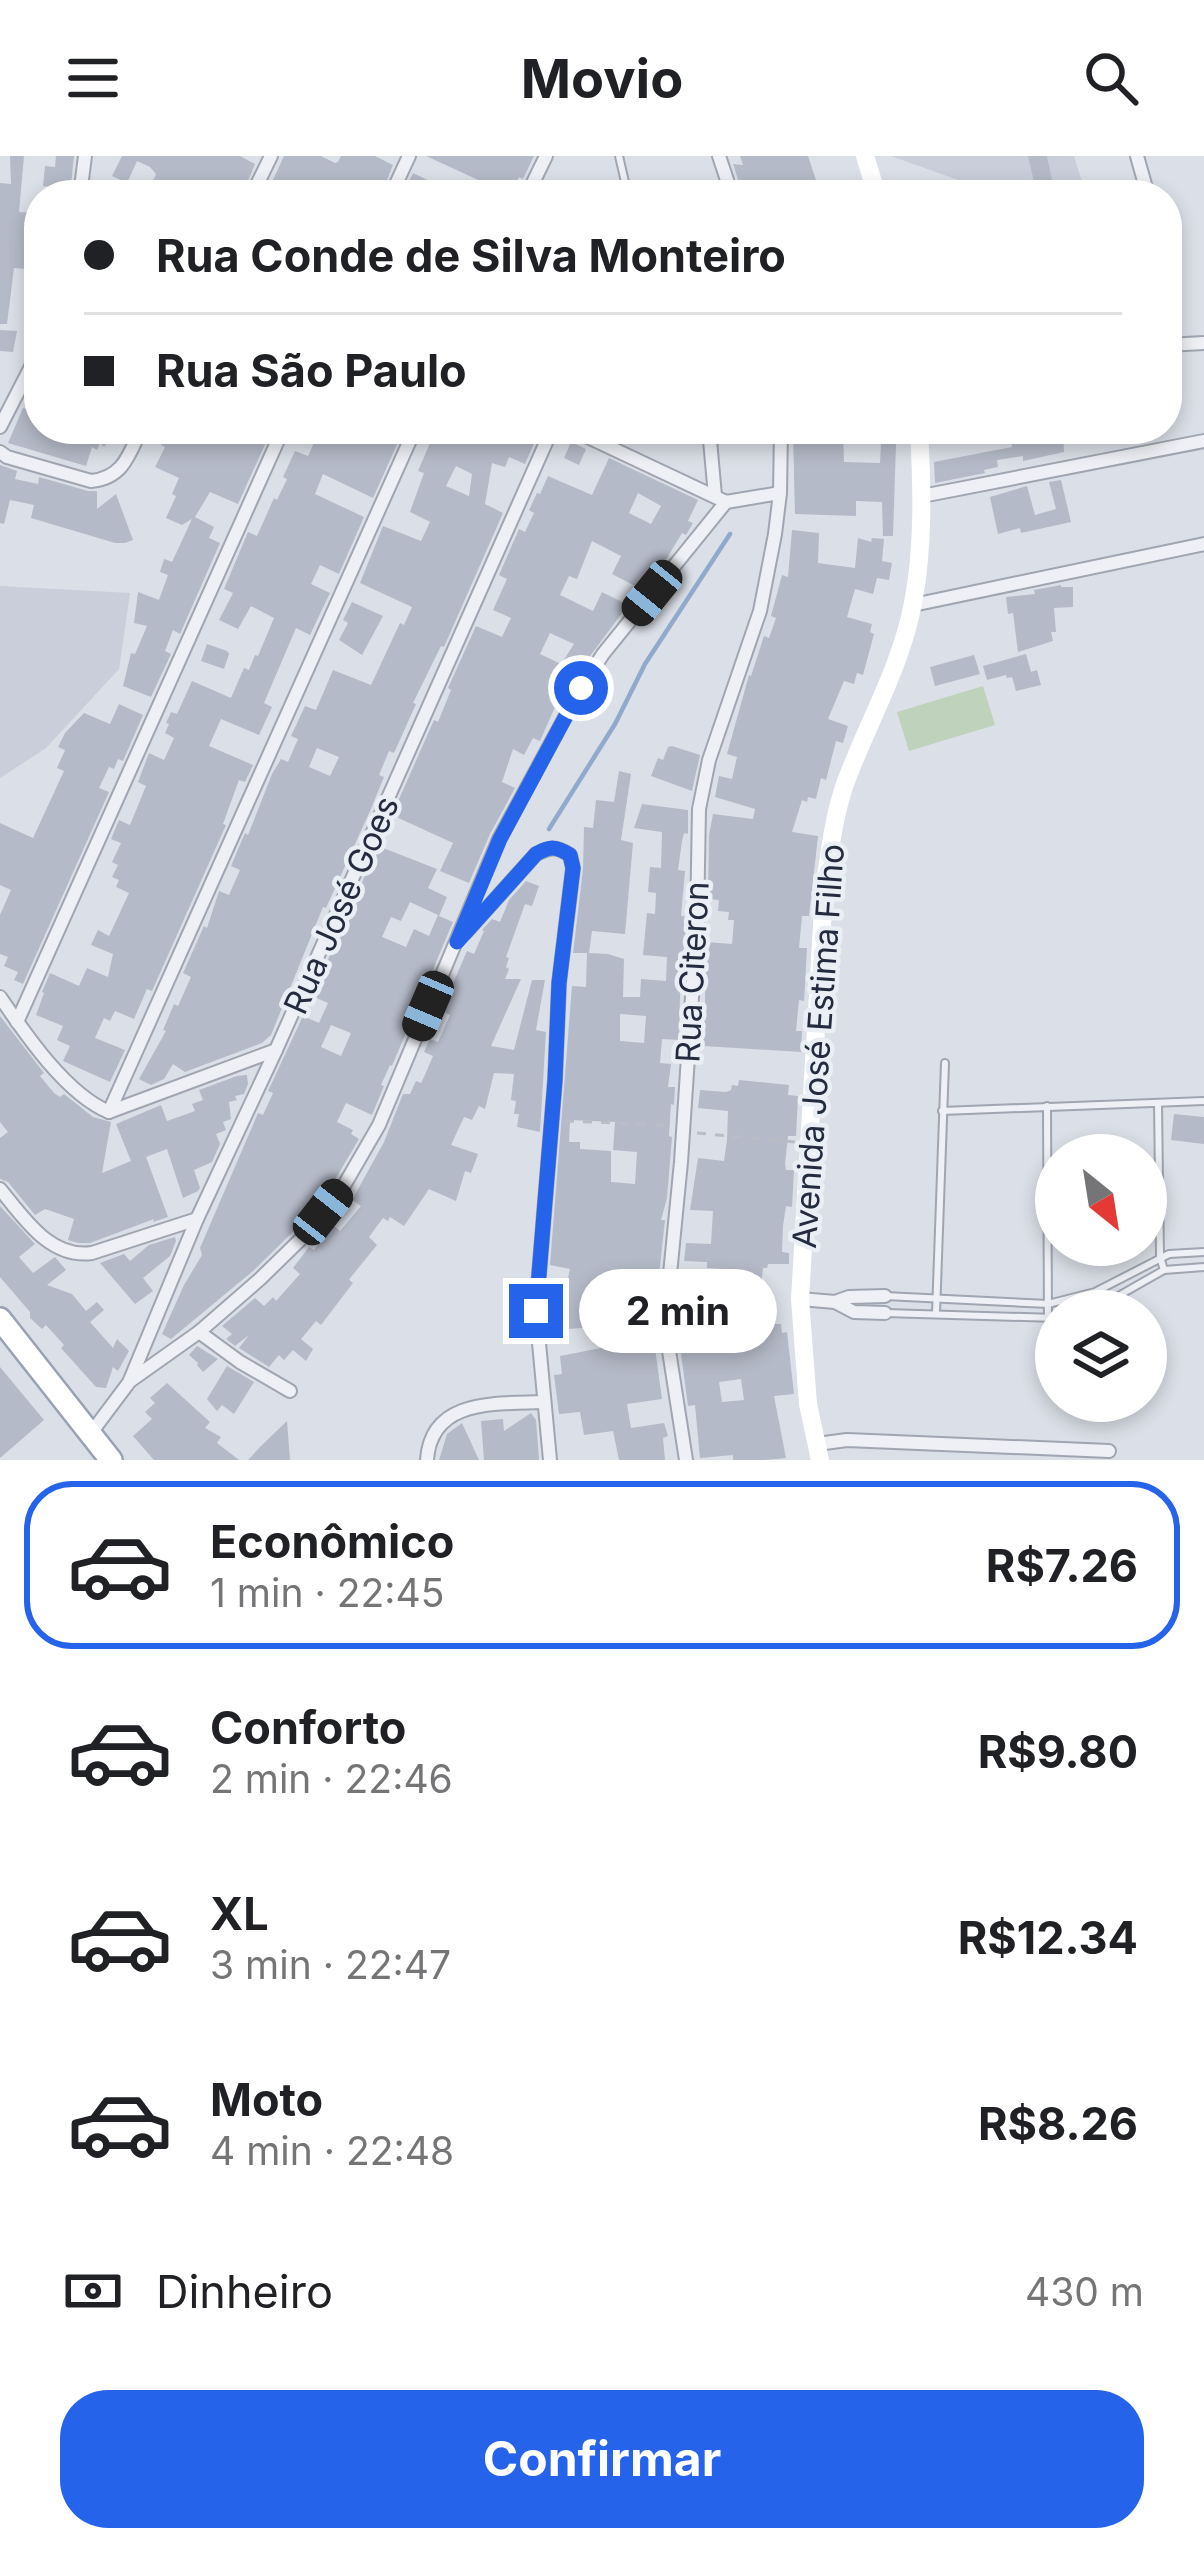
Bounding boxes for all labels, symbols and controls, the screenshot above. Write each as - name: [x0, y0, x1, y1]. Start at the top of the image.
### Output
- icon: menu: [60, 45, 126, 111]
- icon: search: [1078, 45, 1144, 111]
- text: Movio: [521, 46, 683, 111]
- text: Rua Conde de Silva Monteiro: [156, 228, 786, 283]
- text: Rua São Paulo: [156, 343, 467, 398]
- car: [615, 554, 689, 632]
- route start: [554, 661, 608, 715]
- street label: Rua José Goes: [275, 790, 407, 1020]
- street label: Avenida José Estima Filho: [784, 842, 852, 1250]
- street label: Rua Citeron: [667, 880, 717, 1064]
- car: [397, 966, 459, 1046]
- north arrow: [1035, 1134, 1167, 1266]
- map controls: [1035, 1134, 1167, 1422]
- car: [287, 1173, 359, 1251]
- callout: 2 min: [578, 1269, 776, 1353]
- route end: [509, 1284, 563, 1338]
- text: 2 min: [626, 1287, 730, 1334]
- button: layers: [1035, 1290, 1167, 1422]
- icon: car: [66, 1511, 174, 1619]
- text: Econômico: [210, 1514, 454, 1569]
- text: R$7.26: [986, 1538, 1138, 1593]
- text: 1 min · 22:45: [210, 1569, 444, 1616]
- icon: car: [66, 1697, 174, 1805]
- text: Conforto: [210, 1700, 406, 1755]
- text: R$9.80: [978, 1724, 1138, 1779]
- text: 2 min · 22:46: [210, 1755, 453, 1802]
- icon: car: [66, 1883, 174, 1991]
- text: XL: [210, 1886, 269, 1941]
- text: R$12.34: [958, 1910, 1138, 1965]
- text: 3 min · 22:47: [210, 1941, 451, 1988]
- icon: car: [66, 2069, 174, 2177]
- text: Moto: [210, 2072, 323, 2127]
- text: R$8.26: [978, 2096, 1138, 2151]
- text: 4 min · 22:48: [210, 2127, 454, 2174]
- icon: cash: [60, 2258, 126, 2324]
- text: Dinheiro: [156, 2264, 333, 2319]
- text: 430 m: [1025, 2268, 1144, 2315]
- button: Confirmar: [60, 2390, 1144, 2528]

